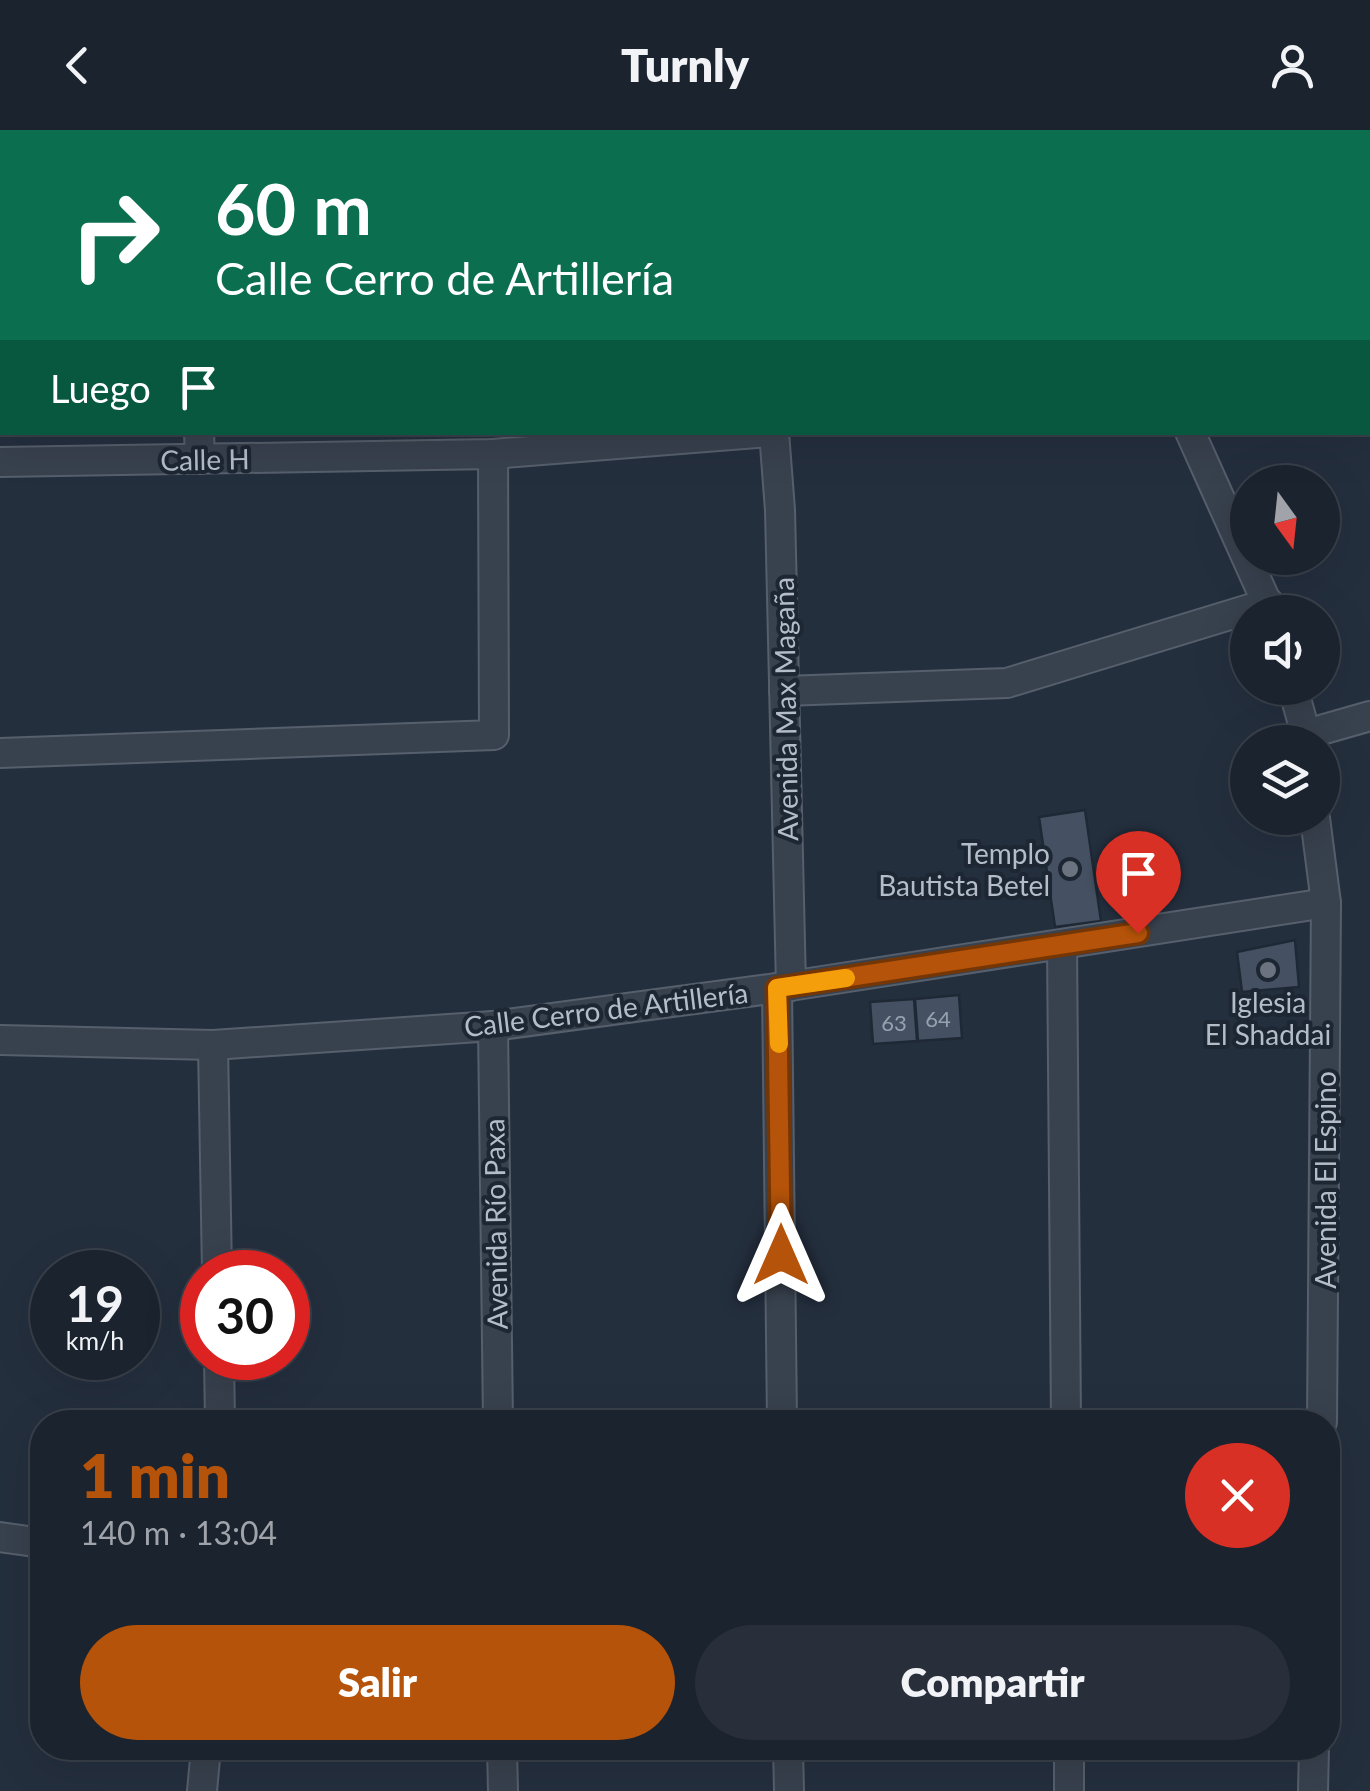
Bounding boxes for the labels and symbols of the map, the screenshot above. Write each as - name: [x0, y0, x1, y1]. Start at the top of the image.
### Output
- street label: Calle H: [160, 441, 250, 477]
- north arrow: [1230, 465, 1340, 575]
- street label: Avenida Max Magaña: [766, 577, 804, 841]
- pin: [1096, 831, 1181, 934]
- place label: Templo Bautista Betel: [878, 836, 1050, 902]
- marker: Templo Bautista Betel: [1059, 858, 1081, 880]
- marker: Iglesia El Shaddai: [1257, 959, 1279, 981]
- street label: Calle Cerro de Artillería: [462, 975, 750, 1043]
- place label: Iglesia El Shaddai: [1205, 985, 1331, 1051]
- house number: 64: [925, 1005, 951, 1032]
- house number: 63: [881, 1009, 907, 1036]
- street label: Avenida El Espino: [1308, 1071, 1342, 1289]
- street label: Avenida Río Paxa: [476, 1118, 514, 1330]
- position arrow: [729, 1203, 833, 1307]
- speed limit sign: 30: [180, 1250, 310, 1380]

